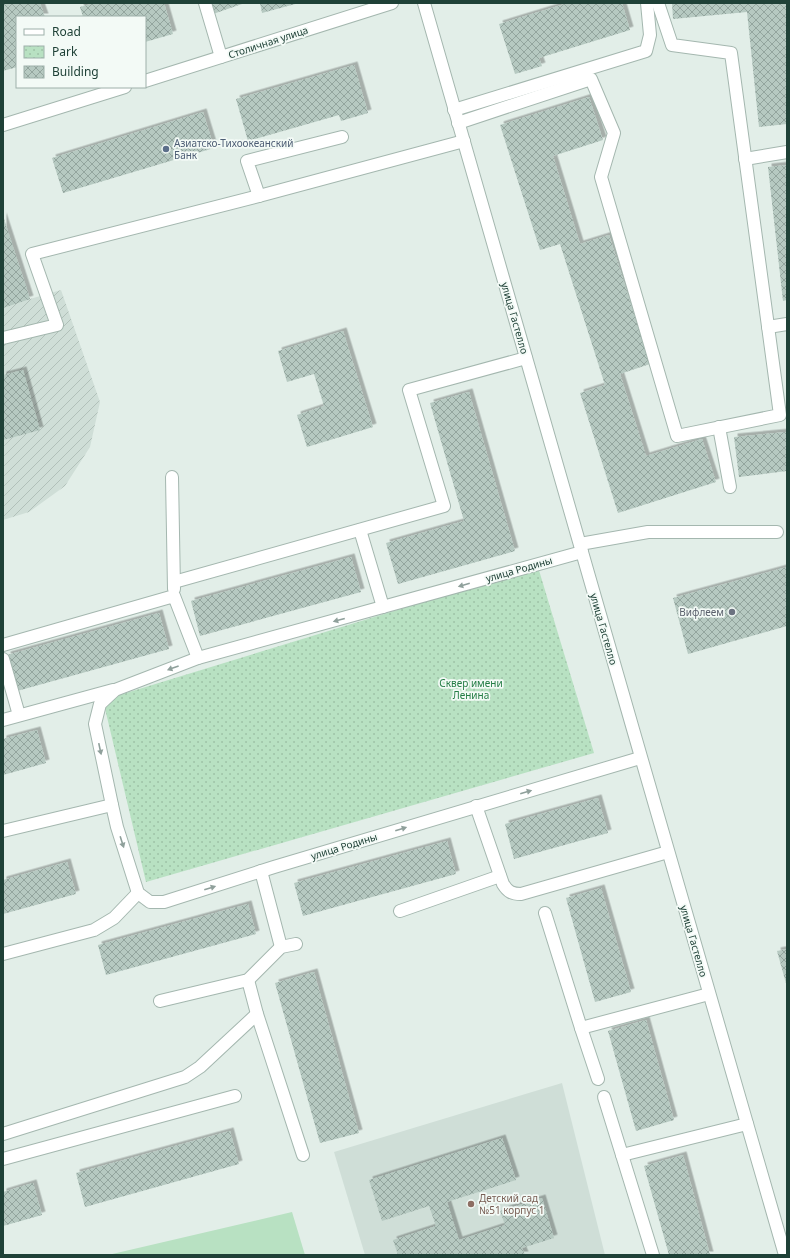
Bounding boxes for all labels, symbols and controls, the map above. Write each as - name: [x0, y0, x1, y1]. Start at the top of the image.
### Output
- legend: [16, 16, 146, 88]
- street label: Столичная улица: [226, 22, 310, 62]
- text: Road: [52, 23, 81, 40]
- text: Park: [52, 43, 78, 60]
- text: Building: [52, 63, 99, 80]
- place label: Азиатско-Тихоокеанский Банк: [174, 136, 294, 162]
- marker: Азиатско-Тихоокеанский Банк: [161, 144, 171, 154]
- street label: улица Гастелло: [498, 281, 532, 355]
- street label: улица Родины: [484, 553, 554, 585]
- one-way arrow: [458, 582, 470, 588]
- street label: улица Гастелло: [587, 592, 621, 666]
- place label: Вифлеем: [679, 605, 724, 619]
- marker: Вифлеем: [727, 607, 737, 617]
- one-way arrow: [332, 617, 344, 623]
- one-way arrow: [167, 665, 179, 671]
- park label: Сквер имени Ленина: [439, 676, 503, 702]
- one-way arrow: [98, 743, 104, 756]
- one-way arrow: [520, 789, 532, 795]
- one-way arrow: [395, 825, 407, 831]
- street label: улица Родины: [309, 829, 379, 863]
- one-way arrow: [119, 837, 125, 849]
- one-way arrow: [204, 884, 216, 890]
- street label: улица Гастелло: [677, 904, 711, 978]
- place label: Детский сад №51 корпус 1: [479, 1191, 544, 1217]
- marker: Детский сад №51 корпус 1: [466, 1199, 476, 1209]

